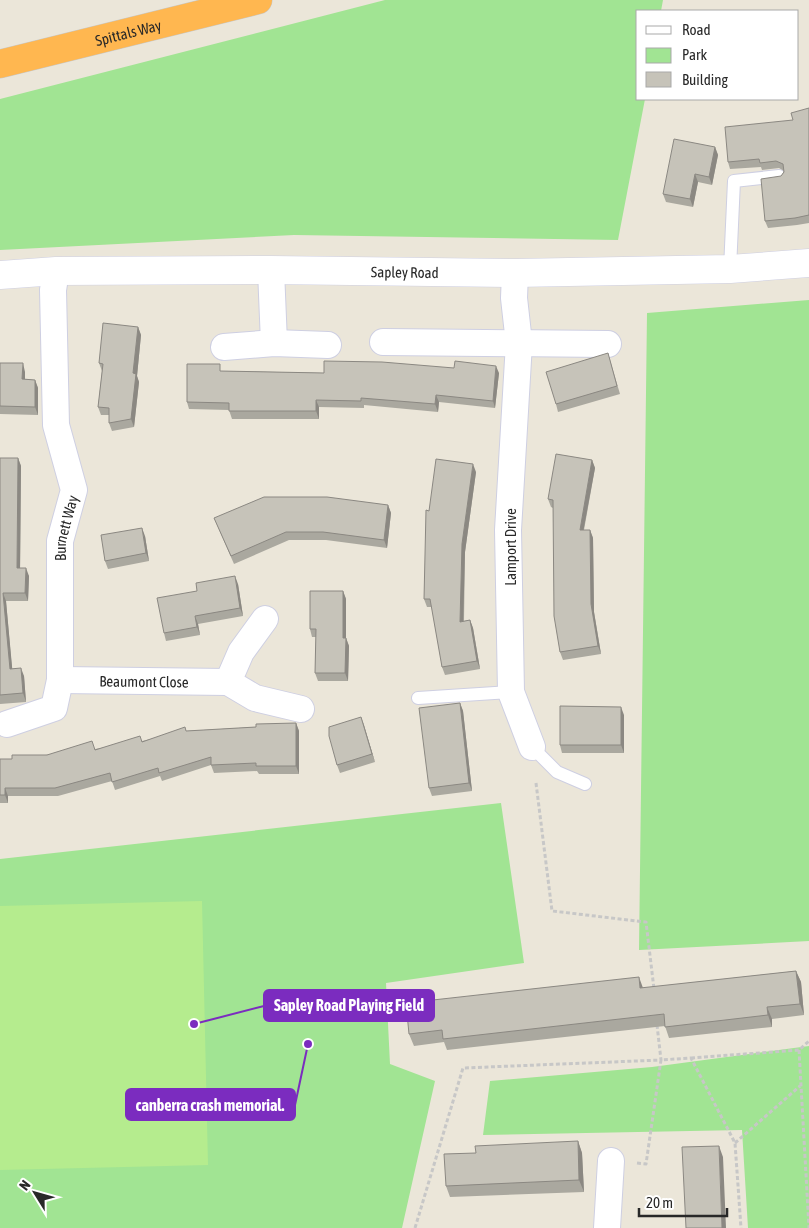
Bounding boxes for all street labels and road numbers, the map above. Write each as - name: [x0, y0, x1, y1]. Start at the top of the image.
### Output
- street label: Spittals Way: [93, 16, 163, 49]
- street label: Sapley Road: [371, 263, 439, 281]
- street label: Burnett Way: [52, 493, 81, 561]
- street label: Lamport Drive: [502, 508, 519, 586]
- street label: Beaumont Close: [99, 672, 189, 690]

